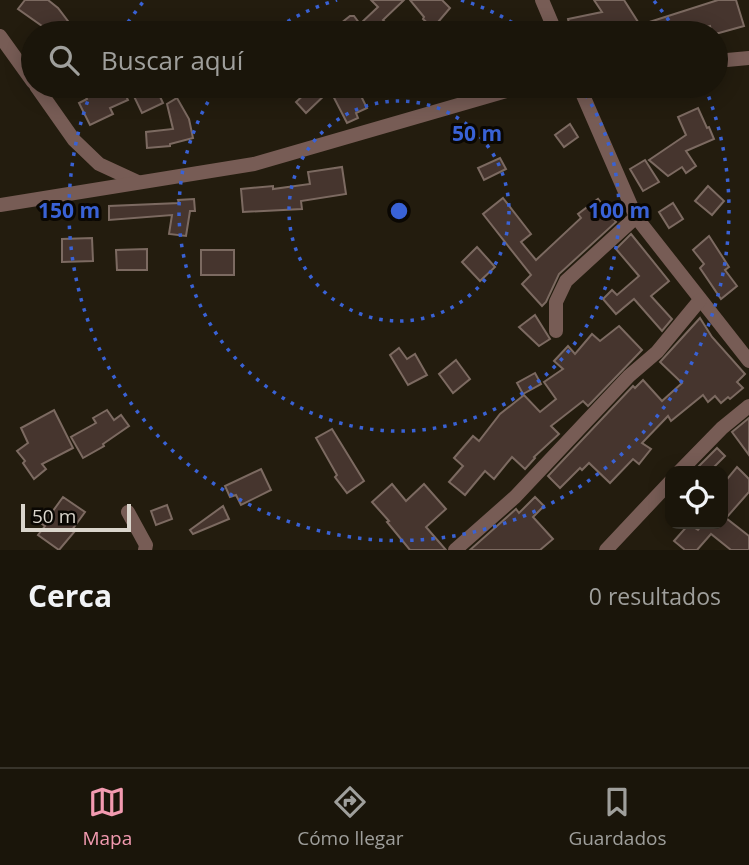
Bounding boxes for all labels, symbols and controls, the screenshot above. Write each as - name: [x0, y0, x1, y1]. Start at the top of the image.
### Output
- search box: [21, 21, 728, 98]
- icon: search: [45, 41, 83, 79]
- text: Buscar aquí: [101, 42, 243, 78]
- text: 50 m: [452, 119, 502, 147]
- text: 150 m: [38, 196, 100, 224]
- text: 100 m: [588, 196, 650, 224]
- centre of rings: [387, 199, 411, 223]
- map controls: [665, 466, 728, 529]
- button: locate: [665, 466, 728, 529]
- scale bar: [21, 501, 131, 533]
- text: 50 m: [32, 503, 76, 529]
- text: Cerca: [28, 575, 112, 616]
- text: 0 resultados: [589, 580, 721, 612]
- tab: Mapa: [82, 783, 132, 851]
- tab: Cómo llegar: [297, 783, 403, 851]
- tab: Guardados: [568, 783, 667, 851]

